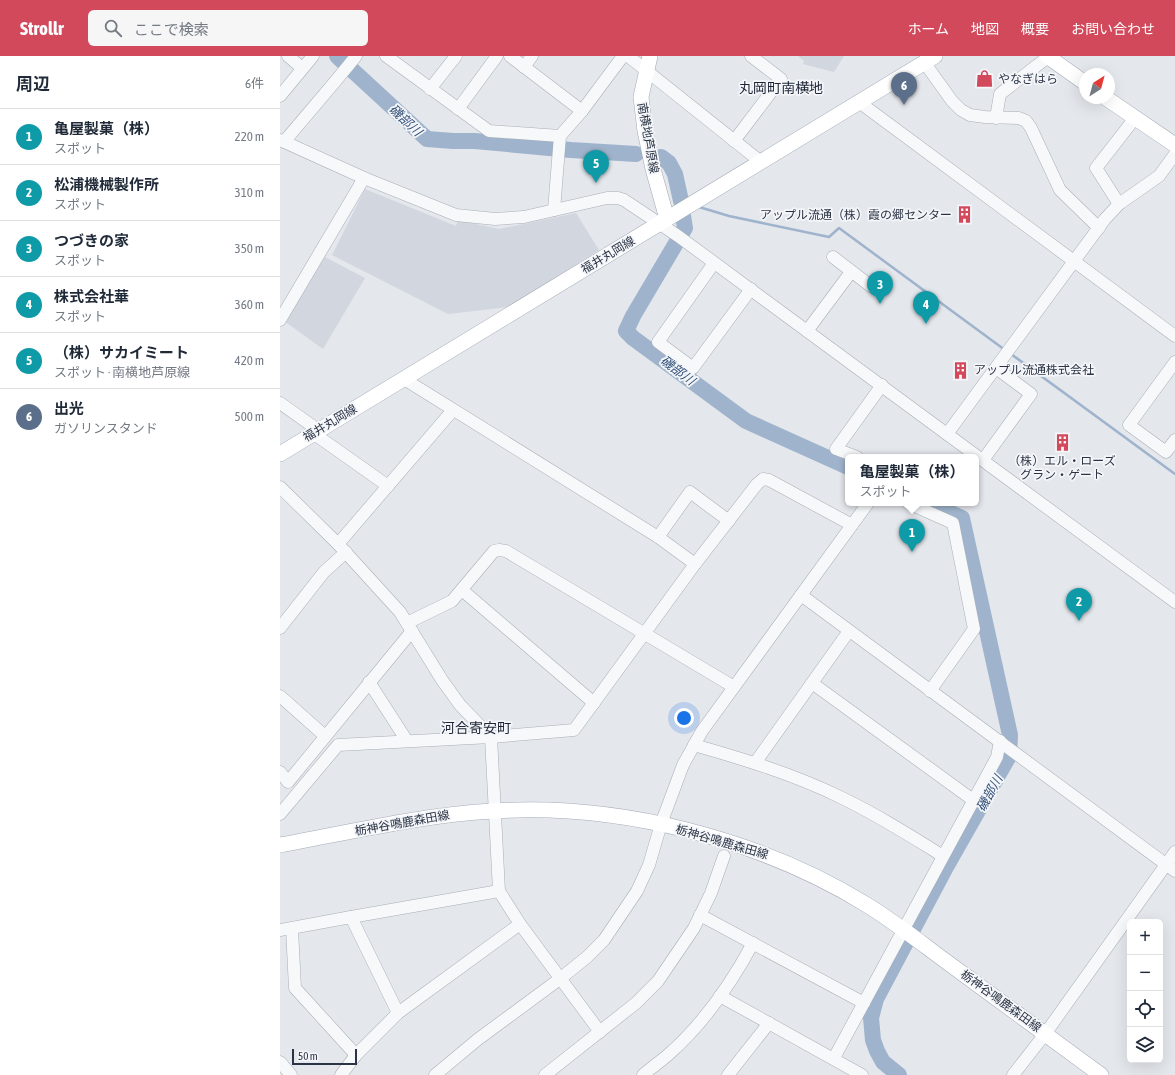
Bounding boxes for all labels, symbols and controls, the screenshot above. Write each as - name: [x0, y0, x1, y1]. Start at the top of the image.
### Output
- search box: [88, 10, 368, 46]
- text: Strollr: [20, 17, 64, 39]
- icon: search: [102, 17, 124, 39]
- text: ここで検索: [134, 21, 209, 38]
- text: ホーム: [907, 21, 949, 37]
- text: 地図: [971, 21, 999, 37]
- text: 概要: [1021, 21, 1049, 37]
- text: お問い合わせ: [1071, 21, 1155, 37]
- north arrow: [1079, 68, 1115, 104]
- shop icon: やなぎはら: [975, 69, 995, 89]
- pin: 6: [891, 72, 917, 105]
- place label: やなぎはら: [998, 72, 1058, 86]
- text: 周辺: [16, 74, 50, 94]
- text: 6件: [245, 76, 264, 91]
- district label: 丸岡町南横地: [739, 80, 823, 96]
- street label: 南横地芦原線: [635, 101, 661, 175]
- water label: 磯部川: [386, 102, 426, 141]
- text: 亀屋製菓（株）: [54, 120, 159, 137]
- text: 1: [26, 129, 32, 144]
- text: 220 m: [235, 129, 264, 144]
- text: スポット: [54, 141, 106, 156]
- pin: 5: [583, 150, 609, 183]
- text: 松浦機械製作所: [54, 176, 159, 193]
- text: 2: [26, 185, 32, 200]
- text: 310 m: [235, 185, 264, 200]
- text: スポット: [54, 197, 106, 212]
- building icon: アップル流通（株）霞の郷センター: [955, 205, 975, 225]
- place label: アップル流通（株）霞の郷センター: [760, 208, 952, 222]
- text: つづきの家: [54, 232, 129, 249]
- street label: 福井丸岡線: [579, 234, 637, 276]
- text: 3: [26, 241, 32, 256]
- text: 350 m: [235, 241, 264, 256]
- text: スポット: [54, 253, 106, 268]
- pin: 3: [867, 271, 893, 304]
- text: 株式会社華: [54, 288, 129, 305]
- pin: 4: [913, 291, 939, 324]
- text: 4: [26, 297, 32, 312]
- text: 360 m: [235, 297, 264, 312]
- text: スポット: [54, 309, 106, 324]
- text: （株）サカイミート: [54, 344, 189, 361]
- text: 5: [26, 353, 32, 368]
- text: 420 m: [235, 353, 264, 368]
- water label: 磯部川: [658, 353, 699, 389]
- building icon: アップル流通株式会社: [951, 360, 971, 380]
- place label: アップル流通株式会社: [974, 363, 1094, 377]
- text: スポット · 南横地芦原線: [54, 365, 190, 380]
- text: 出光: [54, 400, 84, 417]
- street label: 福井丸岡線: [301, 402, 359, 444]
- text: 6: [26, 409, 32, 424]
- text: 500 m: [235, 409, 264, 424]
- text: ガソリンスタンド: [54, 421, 158, 436]
- building icon: （株）エル・ローズ グラン・ゲート: [1052, 432, 1072, 452]
- popup: [845, 454, 979, 506]
- place label: （株）エル・ローズ グラン・ゲート: [1008, 454, 1116, 482]
- text: 亀屋製菓（株）: [859, 463, 965, 480]
- text: スポット: [859, 484, 912, 499]
- pin: 1: [899, 519, 925, 552]
- pin: 2: [1066, 588, 1092, 621]
- your location: [674, 708, 694, 728]
- district label: 河合寄安町: [441, 720, 511, 736]
- water label: 磯部川: [973, 771, 1006, 814]
- street label: 栃神谷鳴鹿森田線: [354, 808, 450, 838]
- street label: 栃神谷鳴鹿森田線: [674, 822, 770, 862]
- map controls: [1127, 919, 1163, 1063]
- button: +: [1127, 919, 1163, 955]
- button: −: [1127, 955, 1163, 991]
- street label: 栃神谷鳴鹿森田線: [958, 967, 1044, 1035]
- button: locate: [1127, 991, 1163, 1027]
- button: layers: [1127, 1027, 1163, 1063]
- scale bar: [292, 1047, 357, 1066]
- text: 50 m: [298, 1050, 318, 1062]

